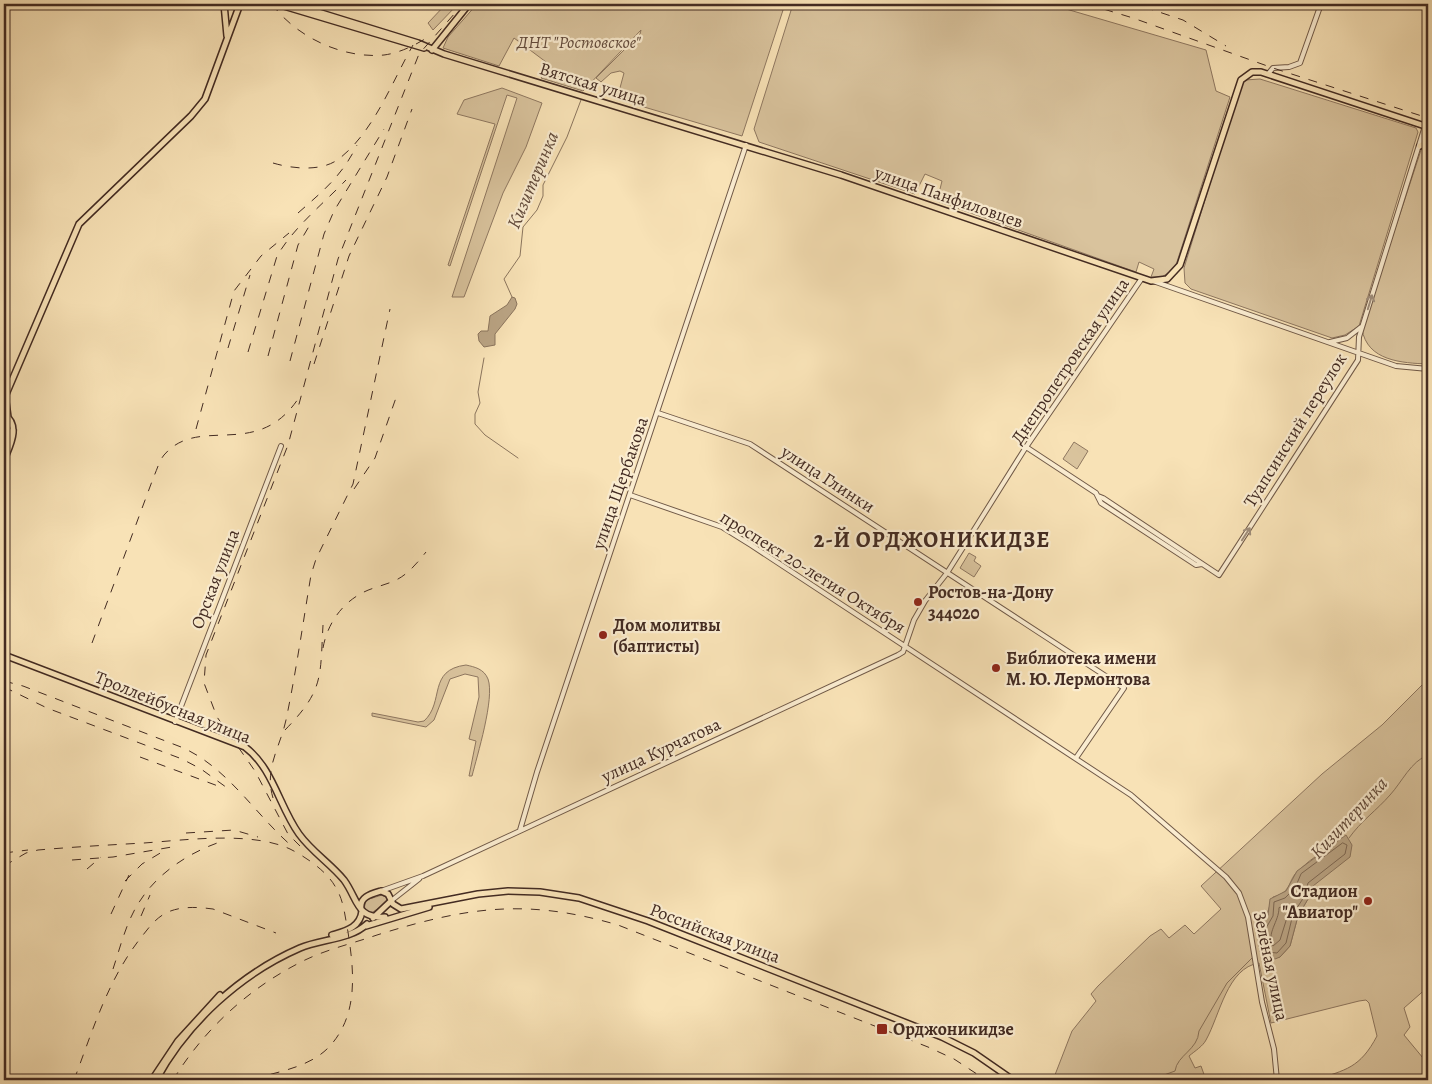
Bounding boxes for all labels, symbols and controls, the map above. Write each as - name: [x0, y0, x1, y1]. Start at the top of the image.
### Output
- park label: ДНТ "Ростовское": [515, 30, 641, 54]
- street label: Вятская улица: [537, 56, 650, 112]
- water label: Кизитеринка: [501, 127, 565, 233]
- street label: улица Панфиловцев: [871, 160, 1026, 234]
- street label: Днепропетровская улица: [1005, 273, 1135, 449]
- one-way arrow: [1366, 294, 1376, 310]
- street label: Туапсинский переулок: [1238, 348, 1352, 512]
- street label: улица Щербакова: [586, 413, 654, 553]
- street label: улица Глинки: [776, 439, 880, 518]
- street label: проспект 20-летия Октября: [716, 505, 910, 639]
- street label: Орская улица: [185, 525, 245, 632]
- district label: 2-Й ОРДЖОНИКИДЗЕ: [814, 525, 1050, 555]
- one-way arrow: [1241, 527, 1251, 541]
- place label: Ростов-на-Дону 344020: [928, 580, 1054, 625]
- marker: Ростов-на-Дону 344020: [912, 596, 924, 608]
- place label: Дом молитвы (баптисты): [613, 613, 721, 658]
- marker: Дом молитвы (баптисты): [597, 629, 609, 641]
- place label: Библиотека имени М. Ю. Лермонтова: [1006, 646, 1157, 691]
- marker: Библиотека имени М. Ю. Лермонтова: [990, 662, 1002, 674]
- street label: Троллейбусная улица: [91, 665, 255, 750]
- street label: улица Курчатова: [597, 712, 725, 789]
- water label: Кизитеринка: [1304, 771, 1394, 865]
- place label: Стадион "Авиатор": [1282, 879, 1358, 924]
- marker: Стадион "Авиатор": [1362, 895, 1374, 907]
- street label: Российская улица: [646, 897, 784, 969]
- street label: Зелёная улица: [1248, 909, 1294, 1024]
- place label: Орджоникидзе: [893, 1017, 1014, 1041]
- marker: Орджоникидзе: [875, 1022, 889, 1036]

